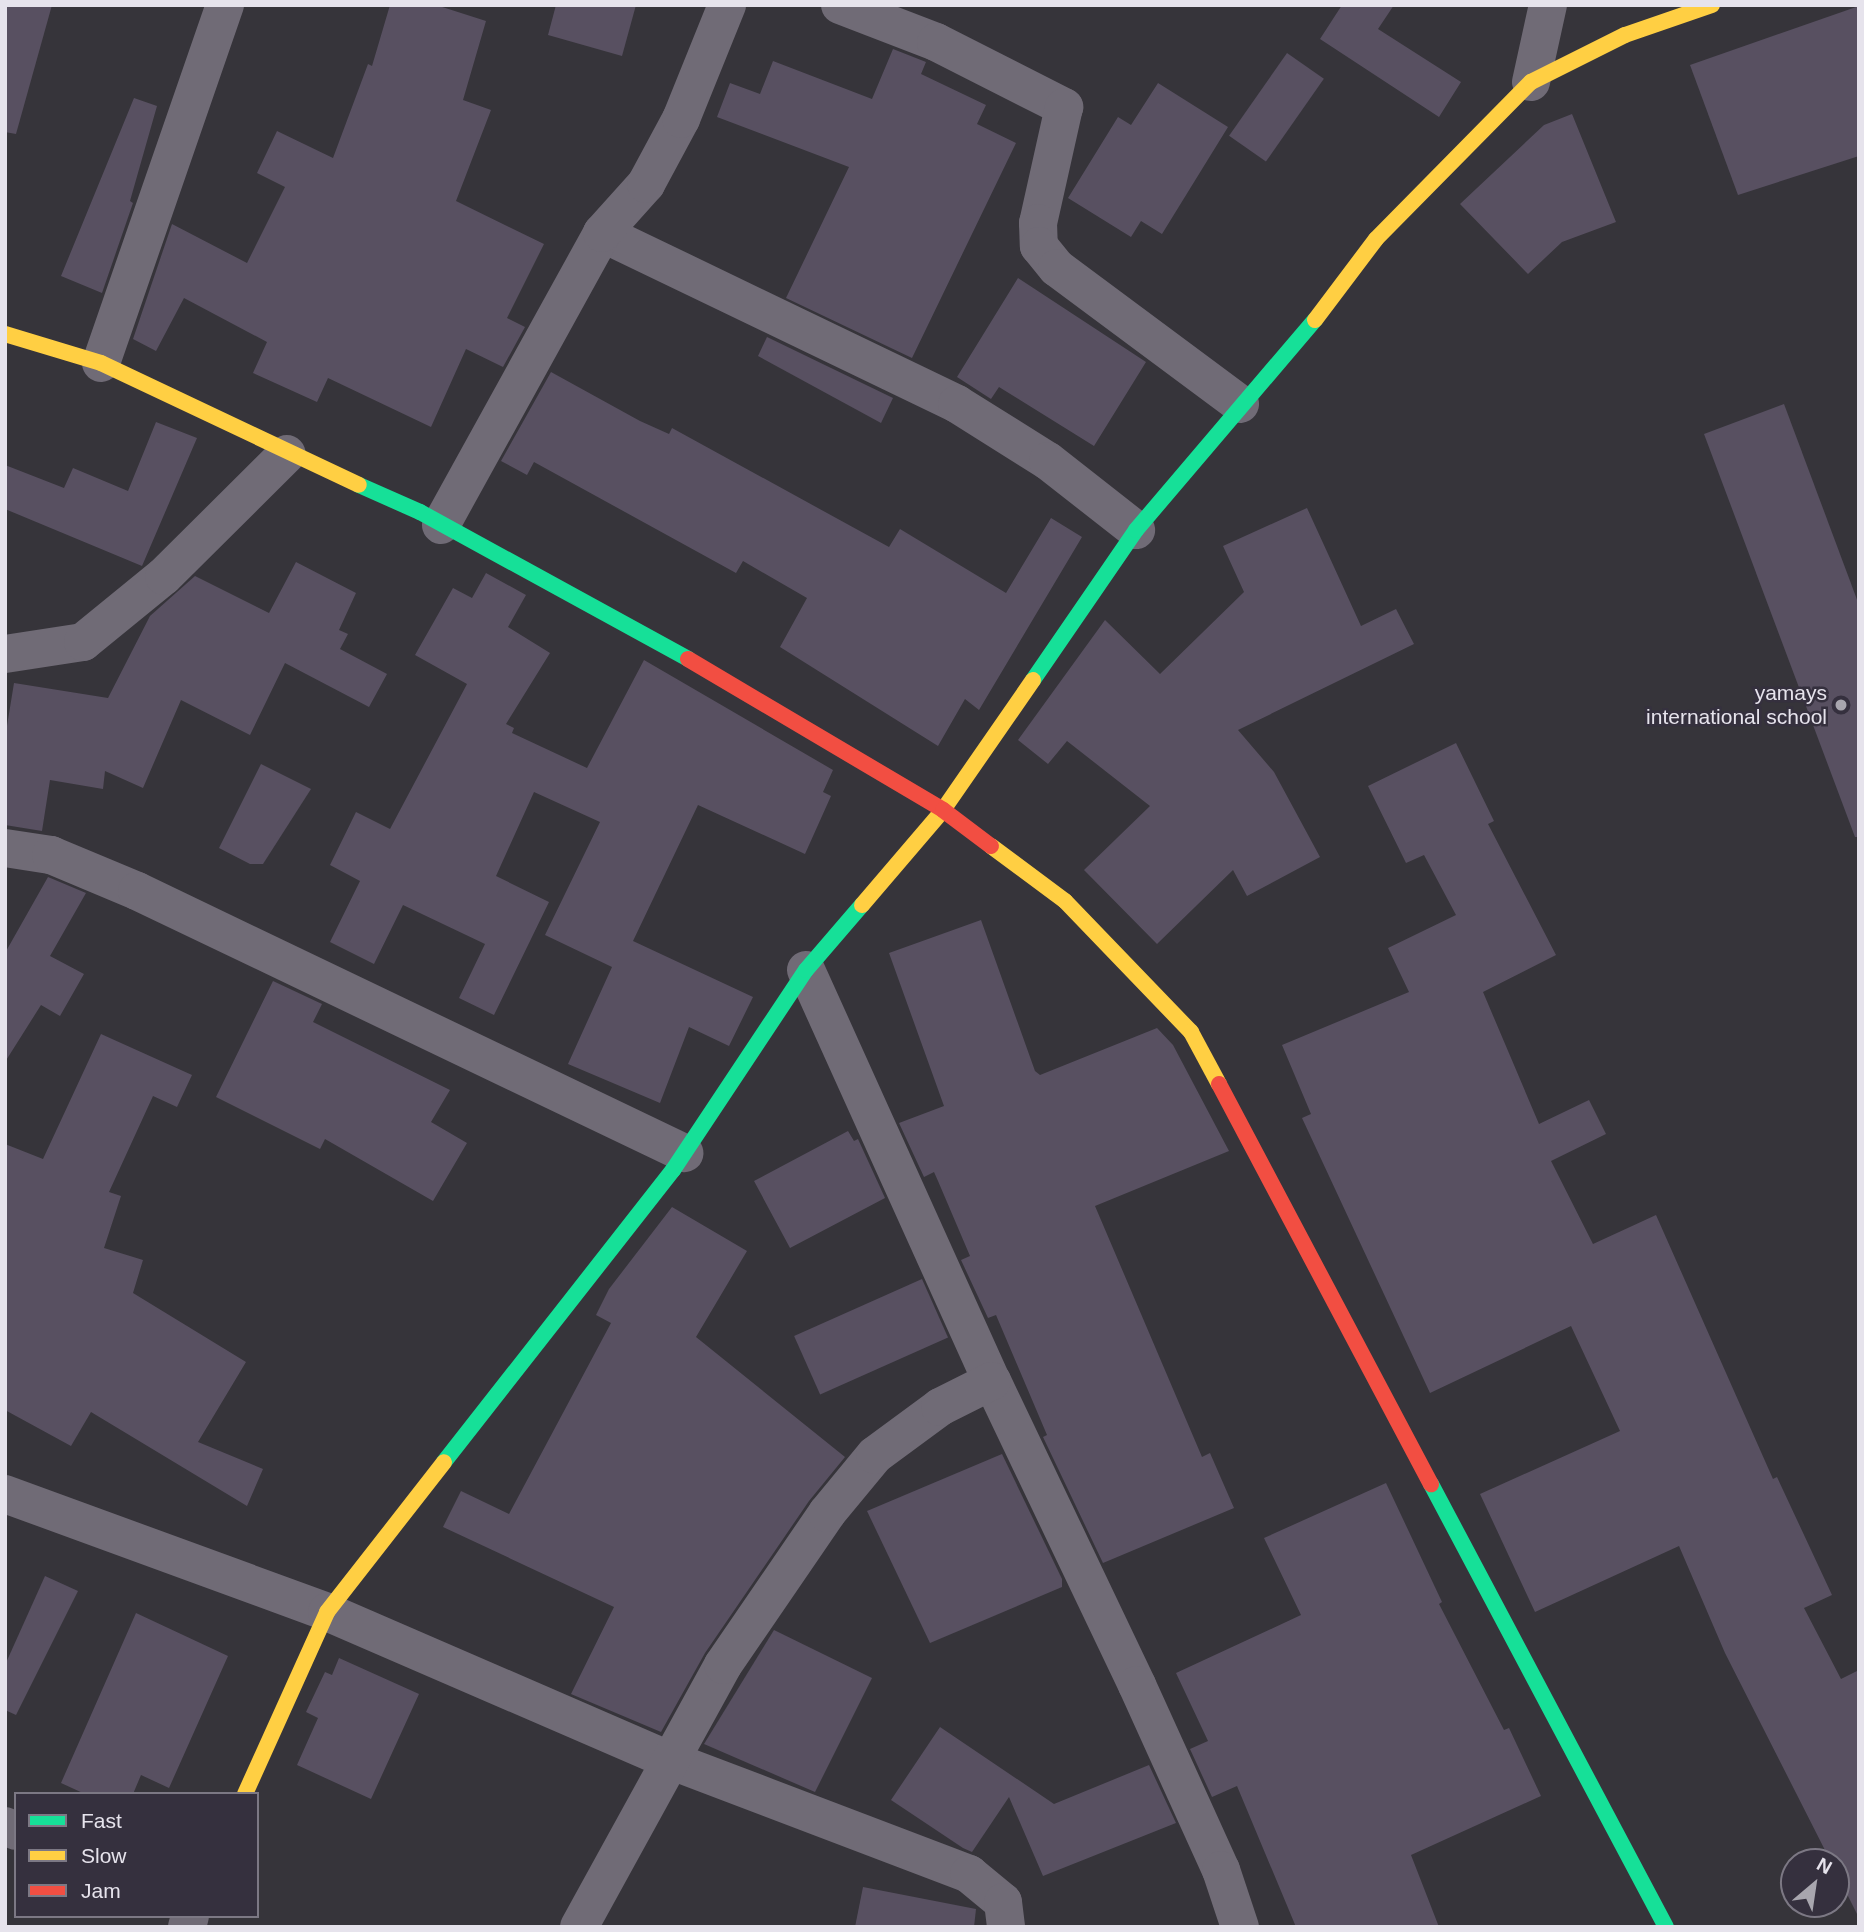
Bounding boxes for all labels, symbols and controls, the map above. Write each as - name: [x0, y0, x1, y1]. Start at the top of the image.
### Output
- place label: yamays international school: [1646, 680, 1827, 730]
- marker: yamays international school: [1833, 697, 1849, 713]
- legend: [14, 1792, 259, 1918]
- text: Fast: [81, 1809, 122, 1832]
- text: Slow: [81, 1844, 127, 1867]
- north arrow: [1780, 1848, 1850, 1918]
- text: N: [1813, 1853, 1836, 1878]
- text: Jam: [81, 1879, 121, 1902]

